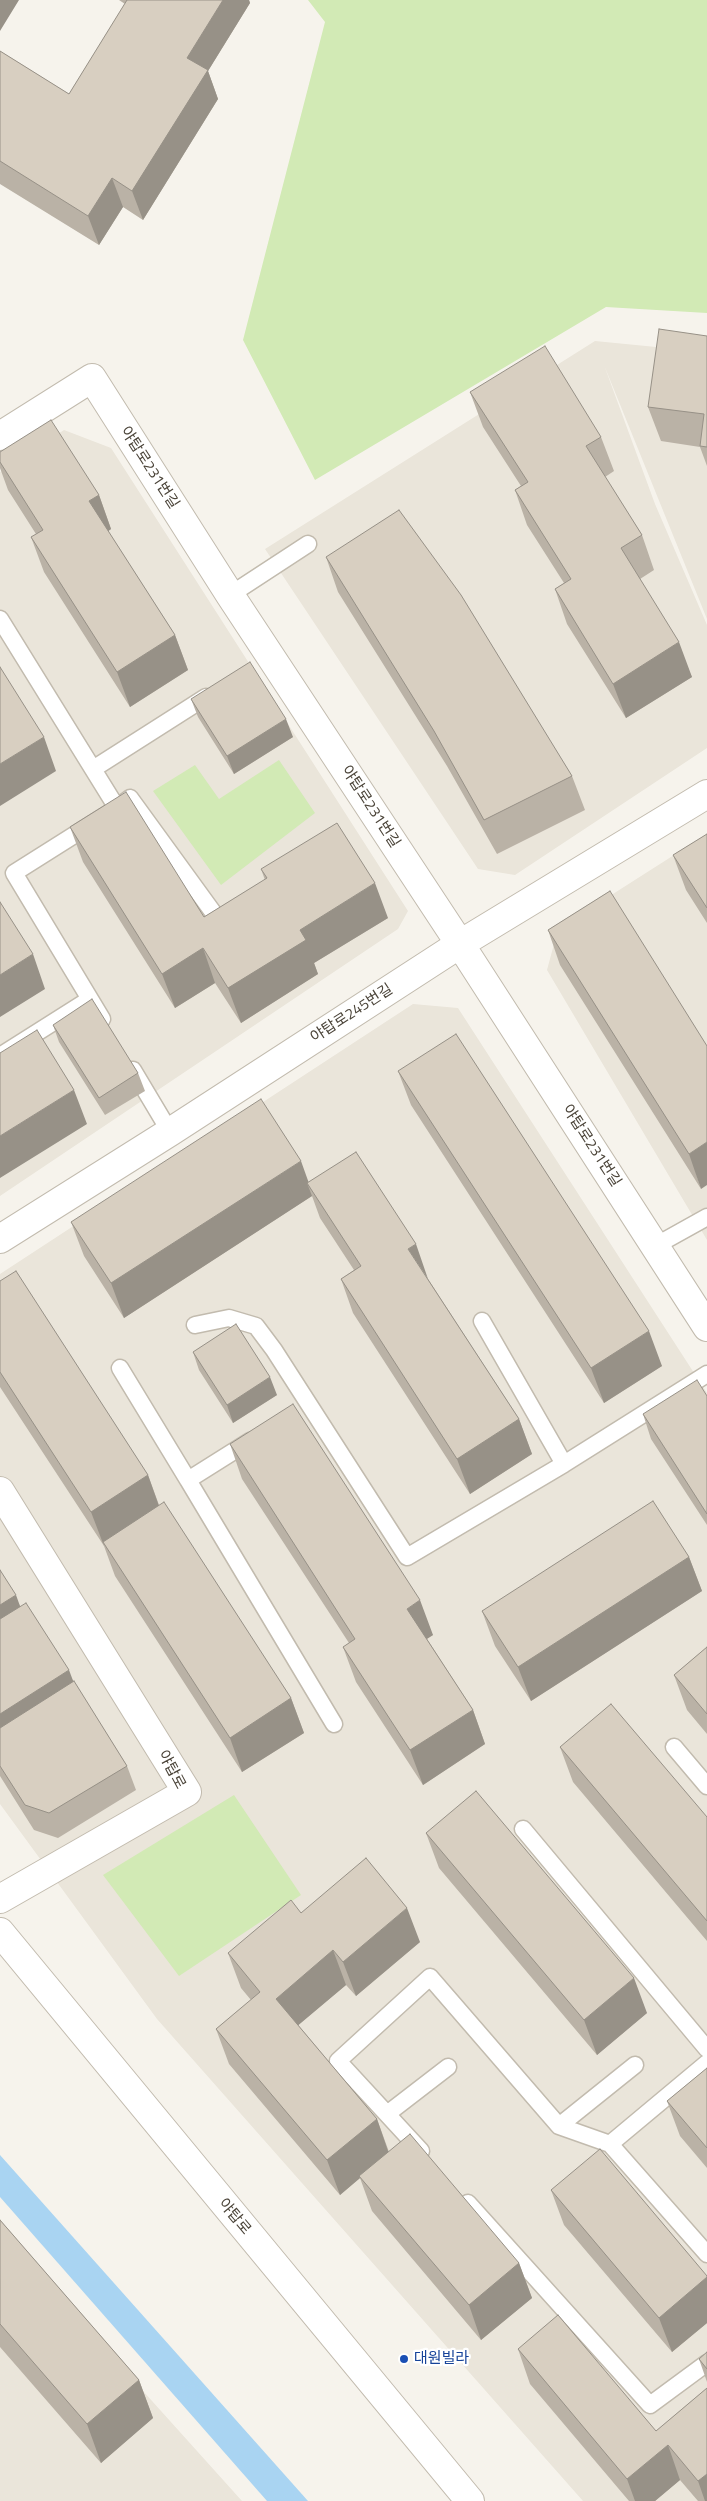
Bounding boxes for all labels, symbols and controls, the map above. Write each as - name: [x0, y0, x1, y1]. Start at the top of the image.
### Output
- street label: 야탑로231번길: [116, 424, 182, 512]
- street label: 야탑로231번길: [337, 763, 403, 851]
- street label: 야탑로245번길: [308, 981, 396, 1047]
- street label: 야탑로231번길: [558, 1102, 624, 1190]
- street label: 야탑로: [153, 1747, 189, 1793]
- street label: 야탑로: [214, 2195, 254, 2239]
- place label: 대원빌라: [414, 2350, 469, 2368]
- marker: 대원빌라: [398, 2353, 410, 2365]

